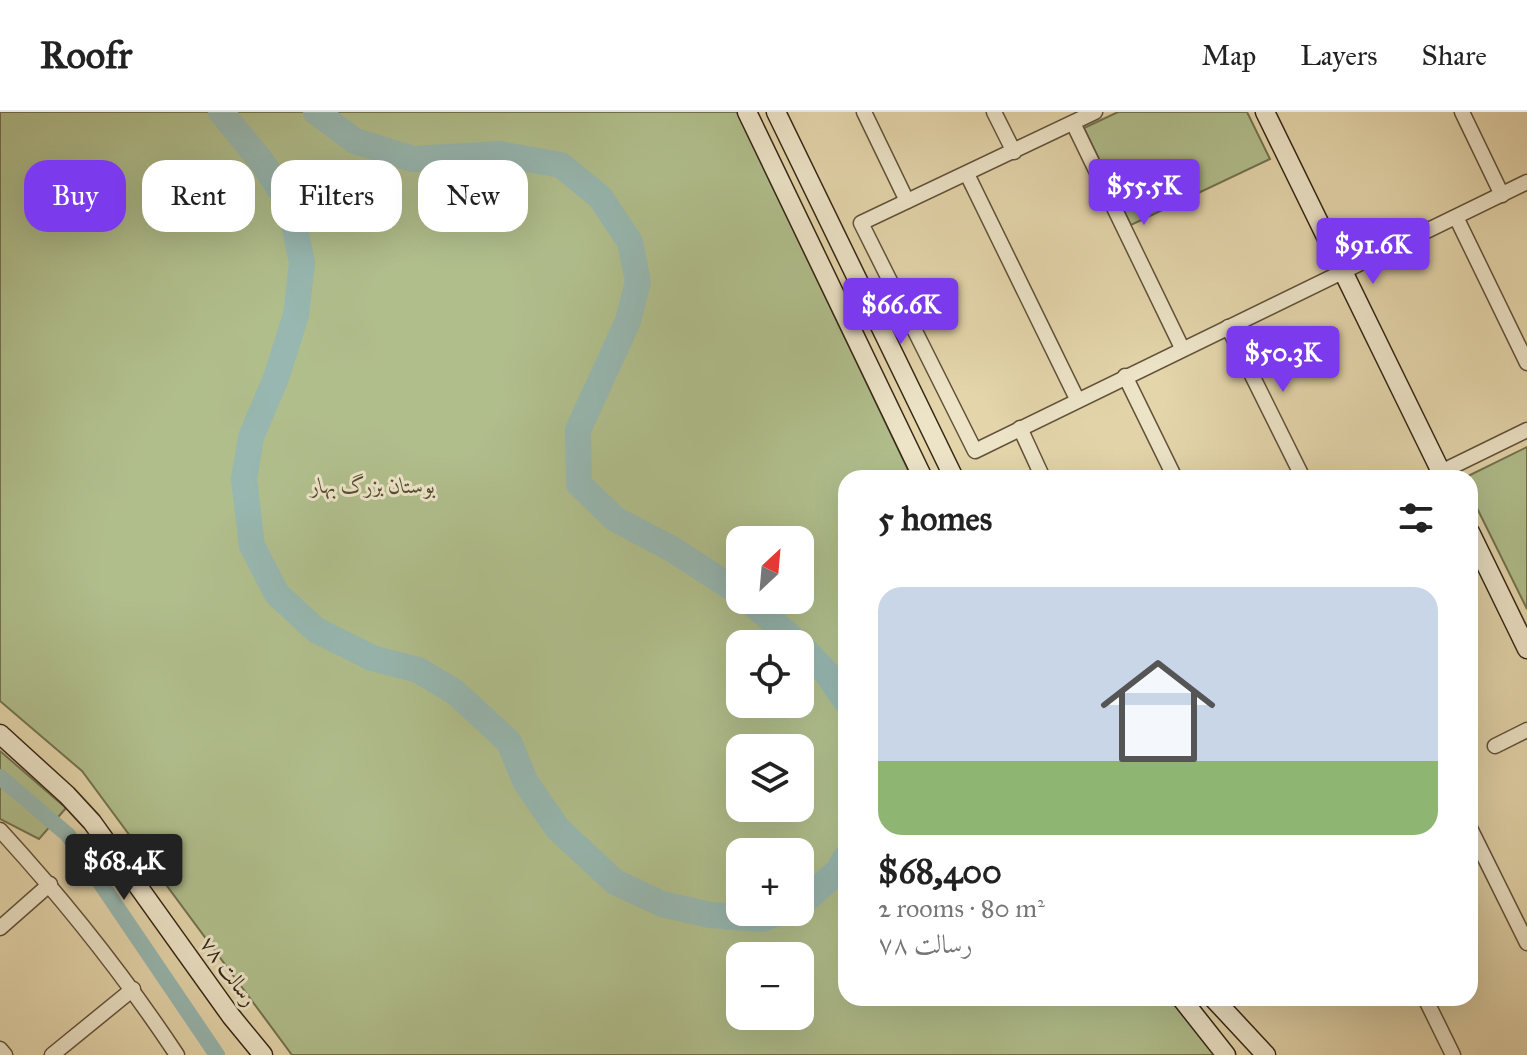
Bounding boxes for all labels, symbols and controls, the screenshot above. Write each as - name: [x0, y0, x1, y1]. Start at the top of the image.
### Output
- text: Roofr: [40, 32, 132, 78]
- text: Map: [1201, 38, 1256, 73]
- text: Layers: [1300, 38, 1378, 73]
- text: Share: [1422, 38, 1487, 73]
- pin: $55.5K: [1079, 159, 1209, 227]
- chip: Buy: [24, 160, 126, 232]
- chip: Rent: [142, 160, 255, 232]
- chip: Filters: [271, 160, 402, 232]
- chip: New: [418, 160, 528, 232]
- text: $55.5K: [1107, 169, 1181, 201]
- pin: $91.6K: [1308, 218, 1438, 286]
- text: $91.6K: [1335, 228, 1411, 260]
- pin: $66.6K: [836, 278, 966, 346]
- text: $66.6K: [861, 288, 941, 320]
- pin: $50.3K: [1218, 326, 1348, 394]
- text: $50.3K: [1244, 336, 1322, 368]
- park label: بوستان بزرگ بهار: [309, 472, 435, 500]
- icon: filters: [1394, 496, 1438, 540]
- text: 5 homes: [878, 498, 992, 539]
- north arrow: [726, 526, 814, 614]
- map controls: [726, 526, 814, 1030]
- button: locate: [726, 630, 814, 718]
- icon: home: [1086, 639, 1230, 783]
- button: layers: [726, 734, 814, 822]
- pin: $68.4K: [59, 834, 189, 902]
- button: +: [726, 838, 814, 926]
- text: $68.4K: [83, 844, 165, 876]
- text: $68,400: [878, 851, 1002, 892]
- text: 2 rooms · 80 m²: [878, 892, 1045, 924]
- text: رسالت ۷۸: [878, 928, 973, 960]
- street label: رسالت ۷۸: [195, 931, 263, 1011]
- button: −: [726, 942, 814, 1030]

